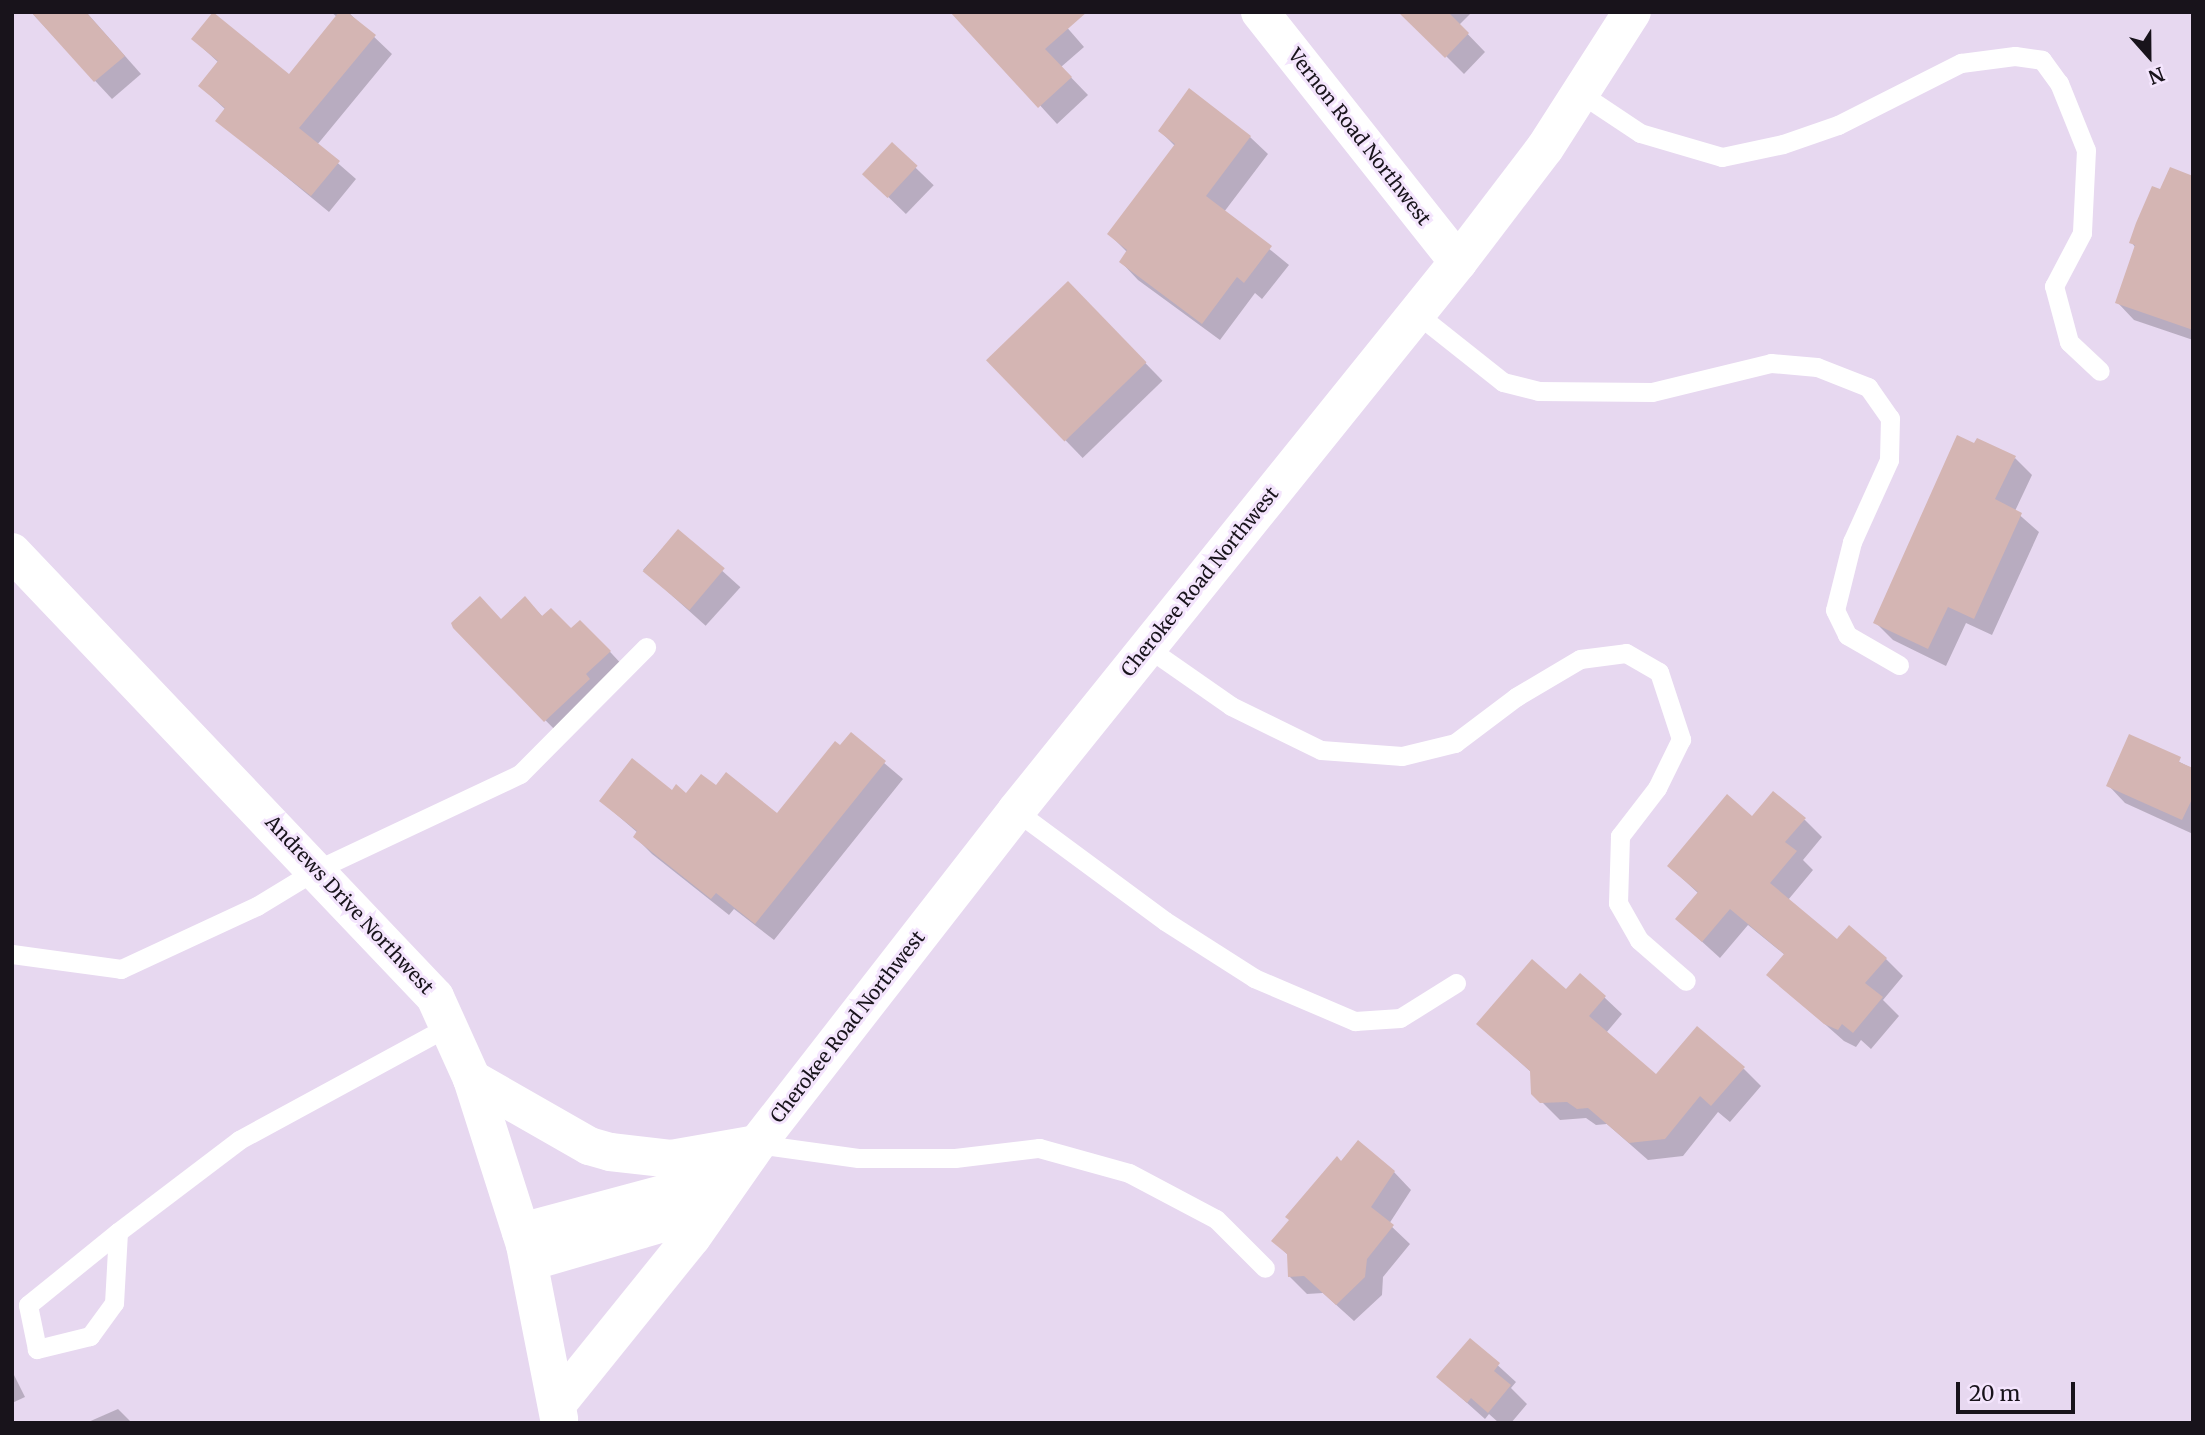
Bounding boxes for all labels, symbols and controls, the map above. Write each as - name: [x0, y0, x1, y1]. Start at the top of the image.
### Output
- north arrow: [2114, 21, 2184, 91]
- street label: Vernon Road Northwest: [1283, 44, 1435, 230]
- text: N: [2145, 62, 2168, 89]
- street label: Cherokee Road Northwest: [1117, 483, 1283, 681]
- street label: Andrews Drive Northwest: [260, 811, 438, 999]
- street label: Cherokee Road Northwest: [766, 927, 930, 1127]
- scale bar: [1960, 1368, 2079, 1412]
- text: 20 m: [1969, 1380, 2020, 1407]

